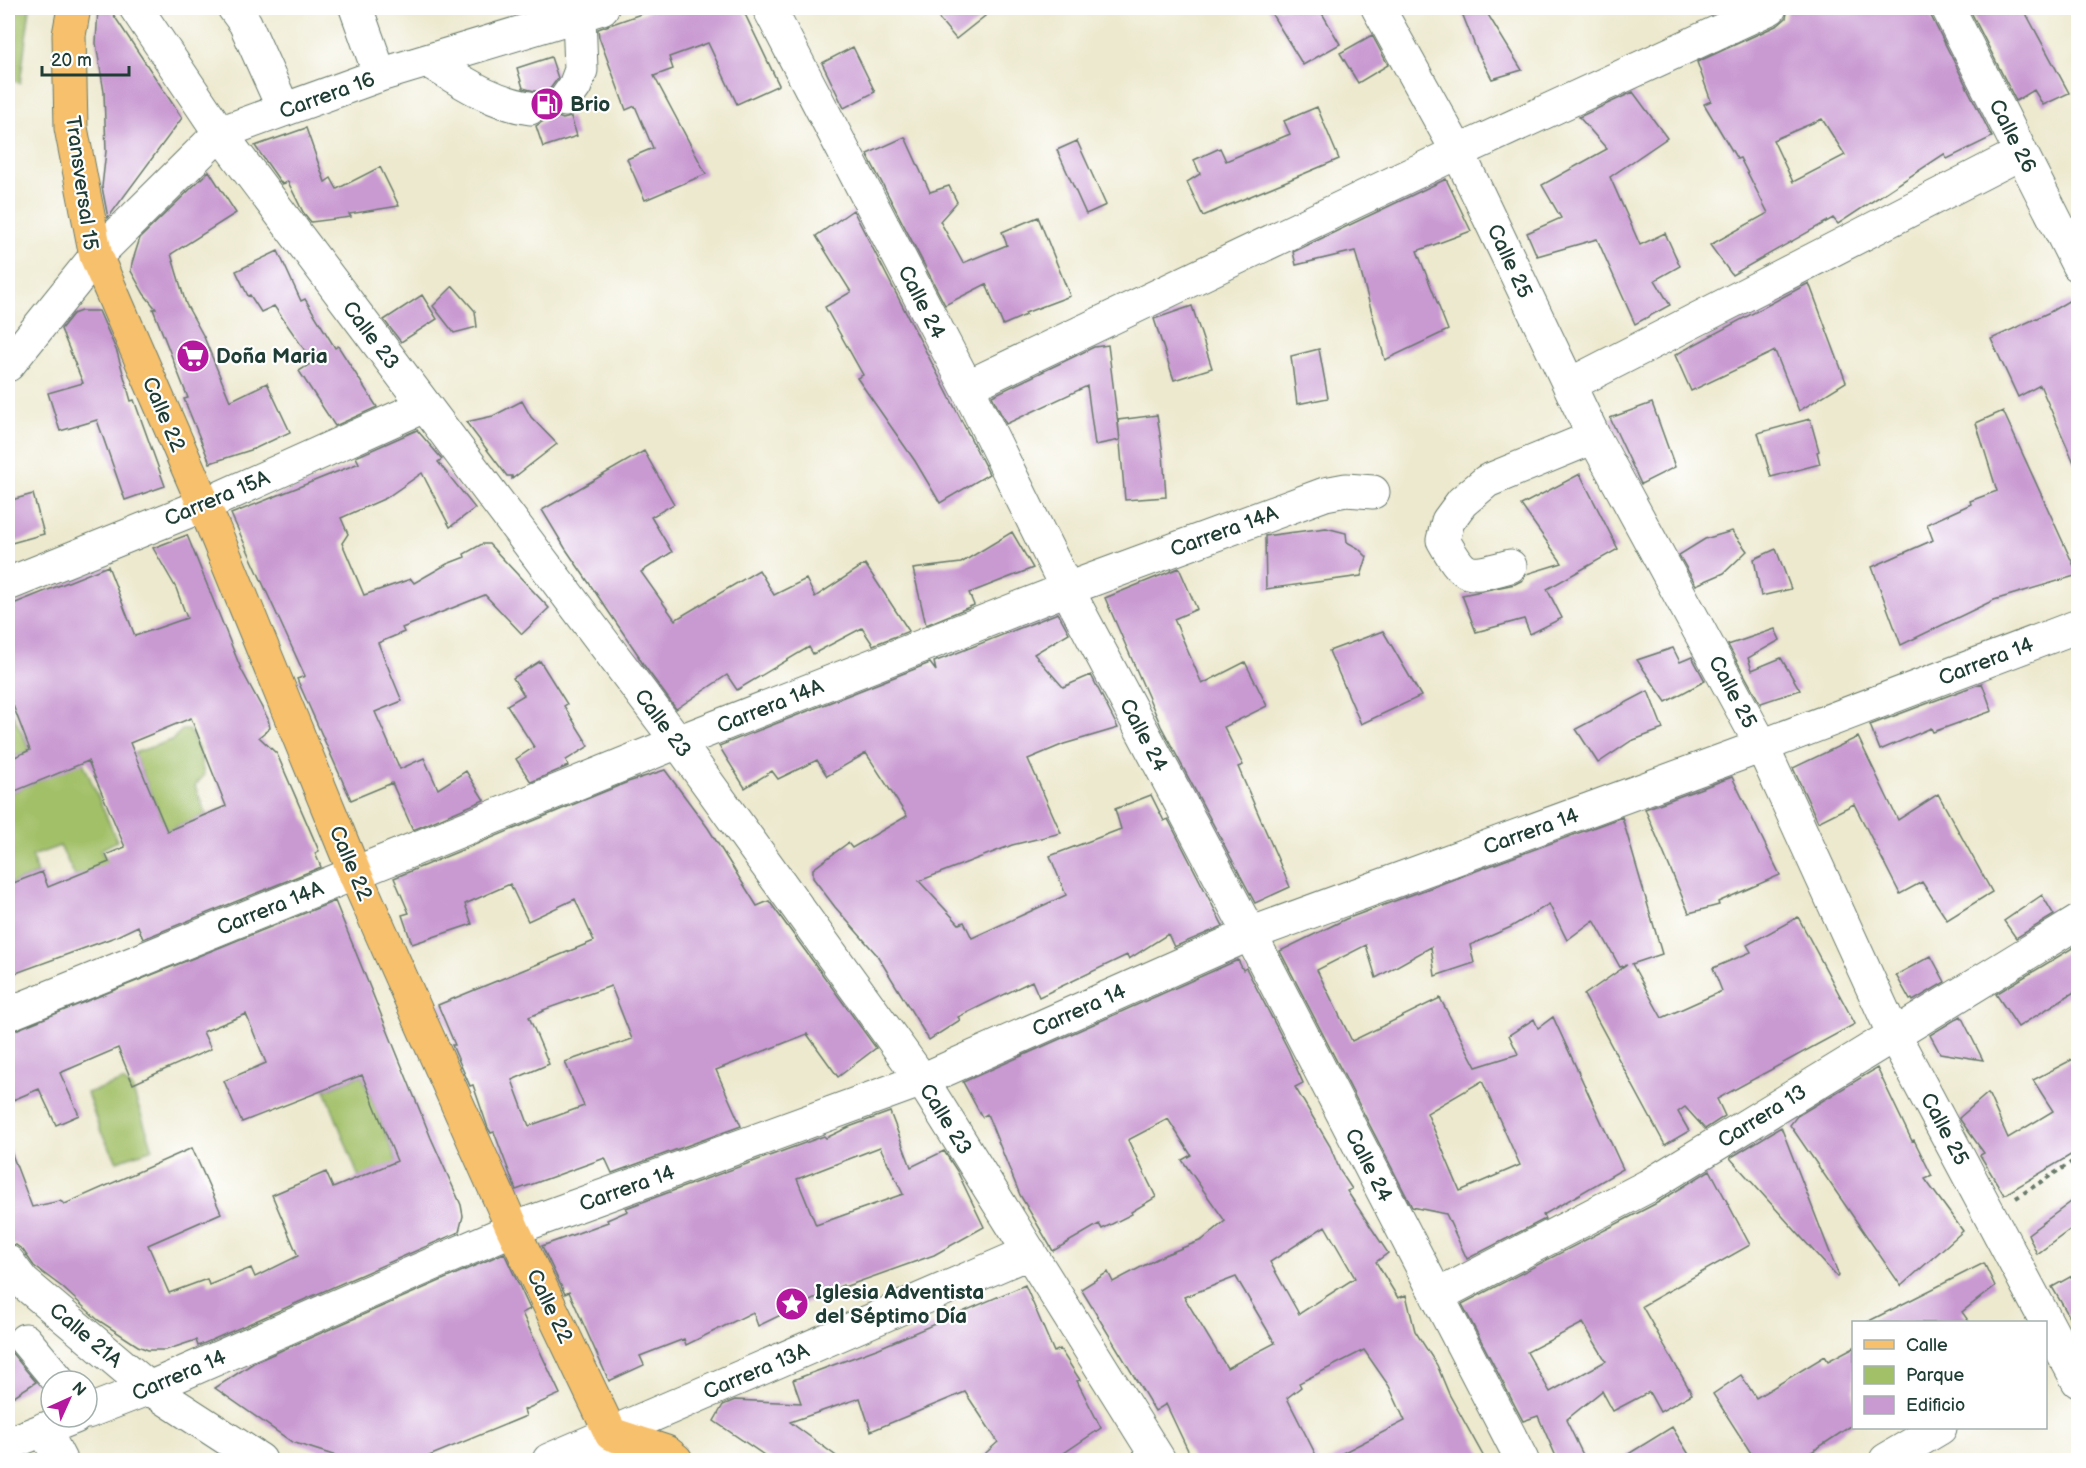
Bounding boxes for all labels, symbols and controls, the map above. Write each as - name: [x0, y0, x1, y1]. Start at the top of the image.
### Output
- scale bar: [42, 39, 129, 77]
- text: 20 m: [51, 50, 92, 71]
- street label: Carrera 16: [276, 67, 378, 124]
- fuel station icon: Brio: [529, 86, 565, 122]
- place label: Brio: [570, 92, 610, 117]
- street label: Calle 26: [1983, 95, 2042, 177]
- street label: Transversal 15: [60, 114, 103, 252]
- street label: Calle 25: [1482, 220, 1537, 302]
- street label: Calle 24: [892, 261, 951, 343]
- street label: Calle 23: [337, 296, 404, 374]
- supermarket icon: Doña Maria: [175, 338, 211, 374]
- place label: Doña Maria: [216, 344, 328, 369]
- street label: Calle 22: [137, 373, 191, 456]
- street label: Carrera 15A: [161, 465, 274, 532]
- street label: Carrera 14A: [1167, 500, 1281, 562]
- street label: Carrera 14: [1935, 632, 2037, 691]
- street label: Calle 25: [1703, 652, 1762, 733]
- street label: Carrera 14A: [713, 674, 827, 739]
- street label: Calle 23: [629, 684, 696, 762]
- street label: Calle 24: [1114, 694, 1173, 776]
- street label: Carrera 14: [1480, 803, 1582, 860]
- street label: Calle 22: [324, 822, 378, 905]
- street label: Carrera 14A: [213, 876, 327, 941]
- street label: Carrera 14: [1029, 979, 1130, 1042]
- street label: Calle 23: [914, 1079, 977, 1159]
- street label: Carrera 13: [1713, 1079, 1811, 1153]
- street label: Calle 25: [1915, 1089, 1974, 1170]
- street label: Calle 24: [1339, 1124, 1398, 1206]
- street label: Carrera 14: [576, 1160, 678, 1217]
- street label: Calle 22: [521, 1265, 578, 1348]
- place label: Iglesia Adventista del Séptimo Día: [815, 1280, 984, 1329]
- place icon: Iglesia Adventista del Séptimo Día: [774, 1286, 810, 1322]
- street label: Calle 21A: [44, 1298, 127, 1373]
- legend: [1852, 1321, 2047, 1429]
- text: Calle: [1906, 1335, 1948, 1356]
- street label: Carrera 13A: [699, 1338, 813, 1405]
- street label: Carrera 14: [128, 1344, 230, 1406]
- text: Parque: [1906, 1365, 1964, 1386]
- north arrow: [39, 1369, 99, 1429]
- text: N: [68, 1378, 90, 1400]
- text: Edificio: [1906, 1395, 1965, 1416]

